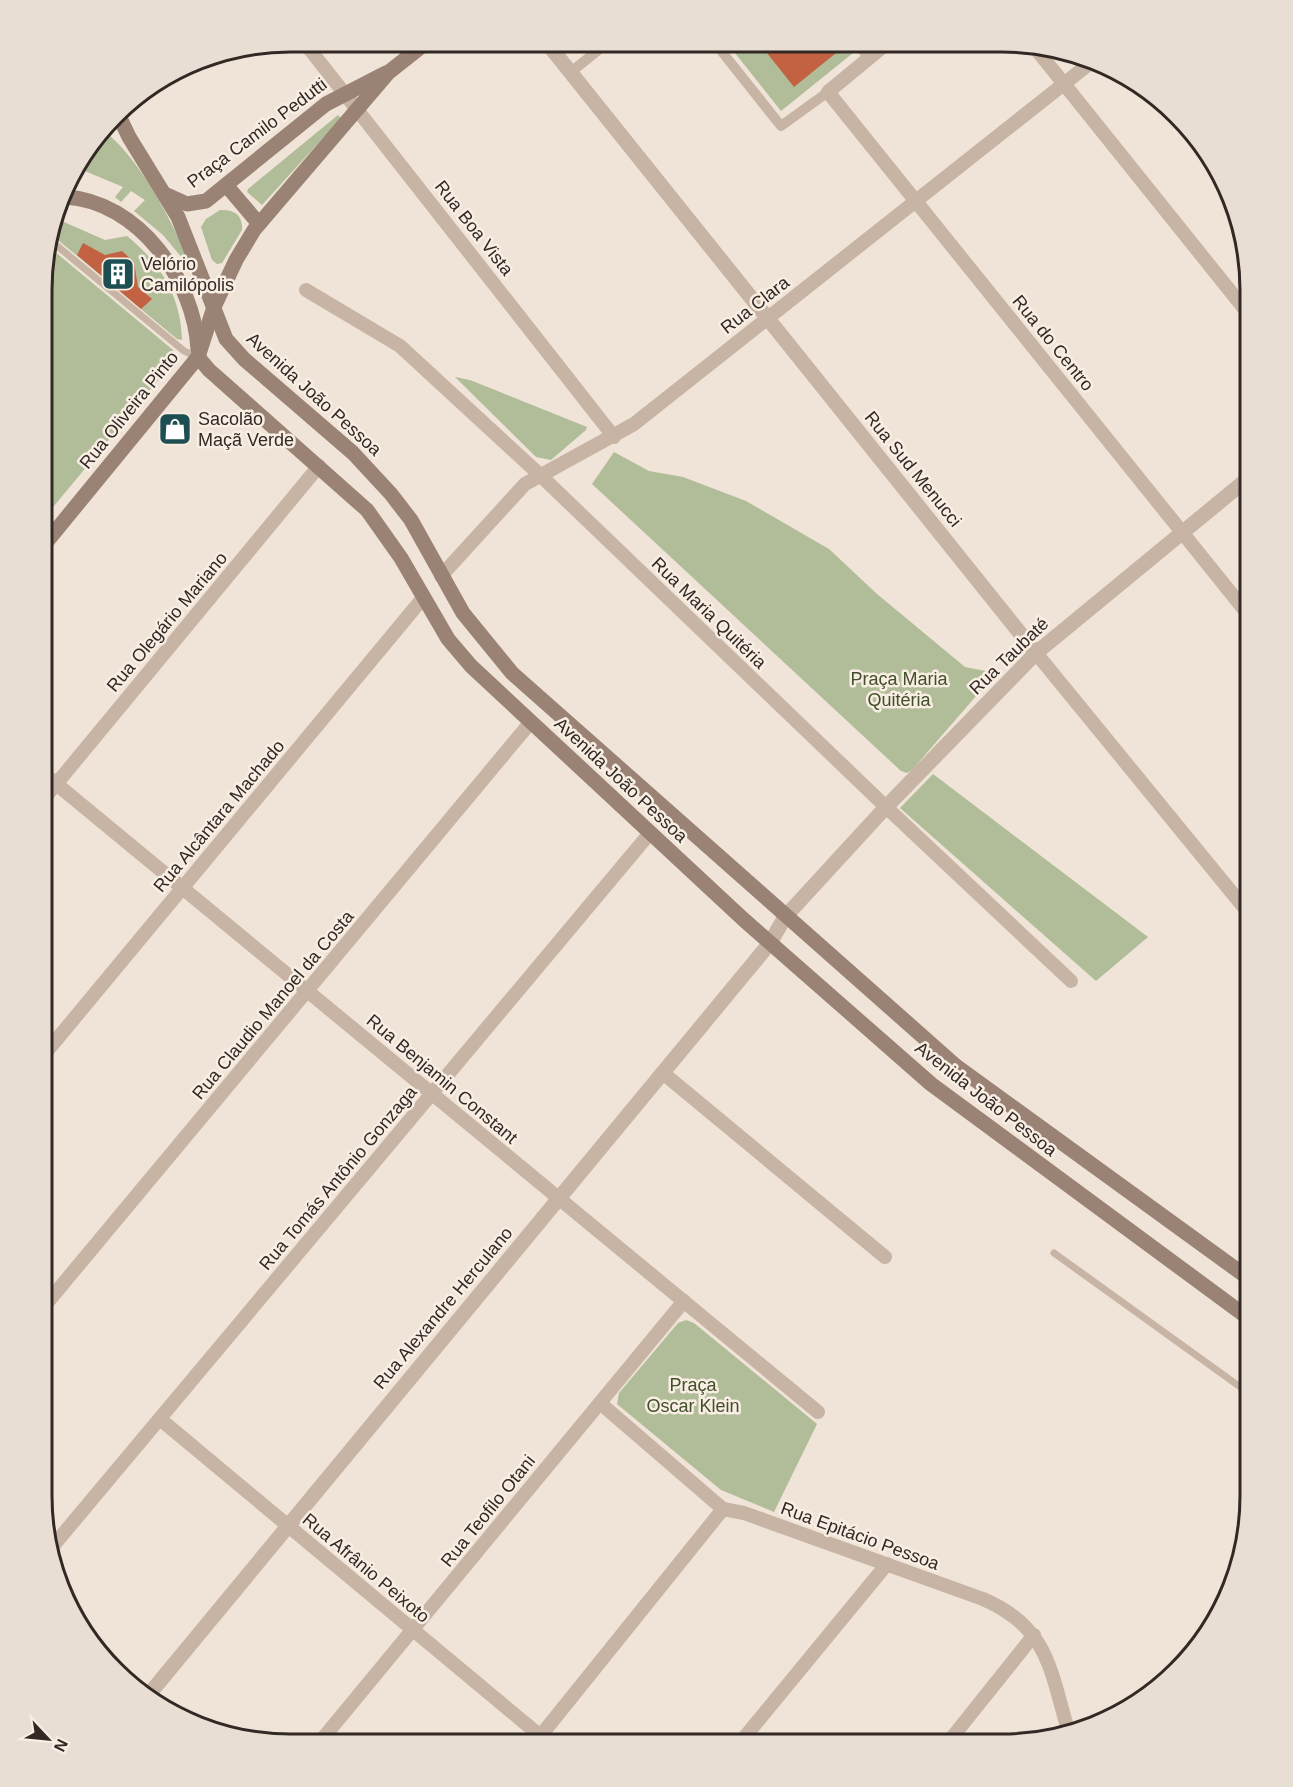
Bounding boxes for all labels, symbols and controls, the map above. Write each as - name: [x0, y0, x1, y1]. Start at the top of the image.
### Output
- street label: Praça Camilo Pedutti: [183, 74, 331, 192]
- street label: Rua Boa Vista: [431, 177, 518, 280]
- place label: Velório Camilópolis: [141, 254, 234, 295]
- building icon: Velório Camilópolis: [100, 256, 136, 292]
- street label: Rua Clara: [717, 272, 794, 338]
- street label: Rua do Centro: [1008, 291, 1098, 395]
- street label: Avenida João Pessoa: [243, 328, 386, 460]
- street label: Rua Oliveira Pinto: [76, 347, 182, 473]
- street label: Rua Sud Menucci: [861, 407, 965, 531]
- place label: Sacolão Maçã Verde: [198, 409, 294, 450]
- shop icon: Sacolão Maçã Verde: [157, 411, 193, 447]
- street label: Rua Olegário Mariano: [103, 548, 231, 696]
- street label: Rua Maria Quitéria: [648, 553, 771, 673]
- street label: Rua Taubaté: [965, 613, 1053, 699]
- park label: Praça Maria Quitéria: [850, 669, 949, 710]
- street label: Avenida João Pessoa: [551, 713, 692, 847]
- street label: Rua Alcântara Machado: [150, 736, 288, 896]
- street label: Rua Claudio Manoel da Costa: [188, 906, 358, 1103]
- street label: Rua Benjamin Constant: [363, 1010, 521, 1148]
- street label: Avenida João Pessoa: [911, 1038, 1061, 1161]
- street label: Rua Tomás Antônio Gonzaga: [255, 1081, 421, 1274]
- street label: Rua Alexandre Herculano: [369, 1223, 517, 1393]
- park label: Praça Oscar Klein: [646, 1375, 740, 1416]
- street label: Rua Teofilo Otani: [437, 1451, 539, 1571]
- street label: Rua Epitácio Pessoa: [778, 1498, 943, 1574]
- street label: Rua Afrânio Peixoto: [299, 1509, 433, 1627]
- north arrow: [18, 1709, 78, 1769]
- text: N: [51, 1736, 71, 1754]

